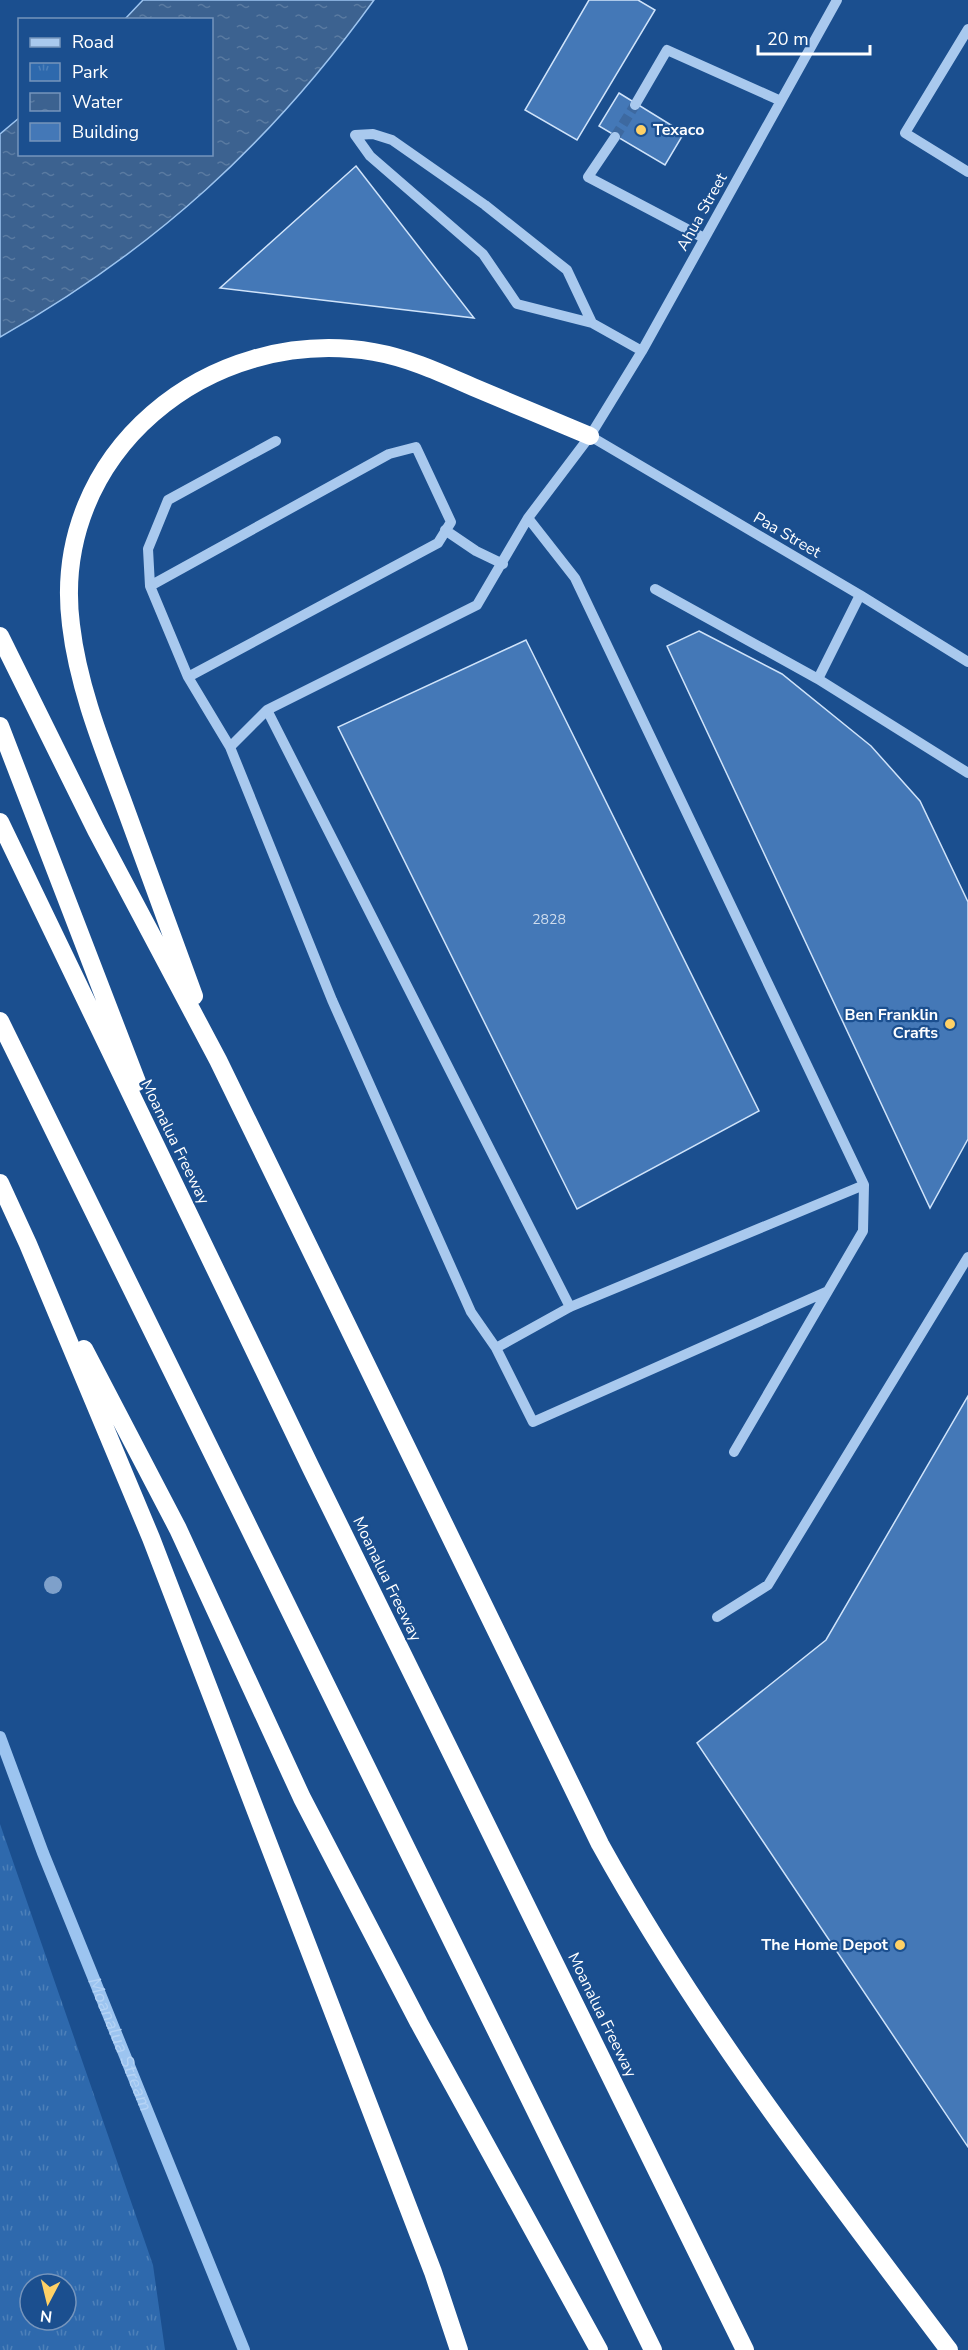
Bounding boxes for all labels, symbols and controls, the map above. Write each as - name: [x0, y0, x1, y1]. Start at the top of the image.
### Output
- legend: [18, 18, 213, 156]
- scale bar: [758, 18, 870, 56]
- text: 20 m: [767, 27, 809, 51]
- text: Road: [72, 30, 114, 54]
- text: Park: [72, 60, 109, 84]
- text: Water: [72, 90, 123, 114]
- place label: Texaco: [653, 119, 704, 141]
- text: Building: [72, 120, 139, 144]
- marker: Texaco: [634, 123, 648, 137]
- street label: Ahua Street: [672, 169, 733, 255]
- street label: Paa Street: [749, 507, 825, 563]
- house number: 2828: [532, 910, 566, 929]
- place label: Ben Franklin Crafts: [844, 1004, 938, 1044]
- marker: Ben Franklin Crafts: [943, 1017, 957, 1031]
- street label: Moanalua Freeway: [135, 1076, 215, 1209]
- street label: Moanalua Freeway: [347, 1513, 427, 1646]
- place label: The Home Depot: [761, 1934, 889, 1956]
- marker: The Home Depot: [893, 1938, 907, 1952]
- street label: Moanalua Freeway: [562, 1949, 642, 2082]
- water label: Moanalua Stream: [82, 1974, 158, 2115]
- north arrow: [18, 2272, 78, 2332]
- text: N: [39, 2304, 54, 2328]

